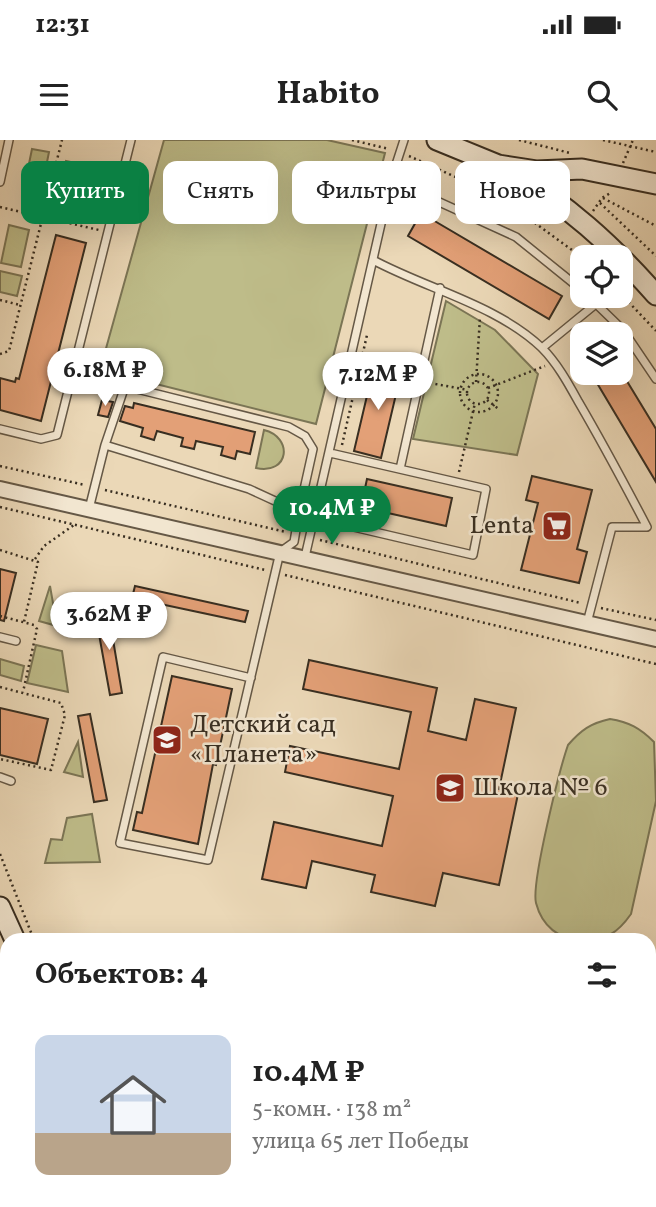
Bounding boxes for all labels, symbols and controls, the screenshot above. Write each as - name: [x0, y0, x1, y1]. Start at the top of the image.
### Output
- text: 12:31: [35, 7, 90, 43]
- text: Habito: [277, 73, 379, 117]
- icon: menu: [35, 76, 73, 114]
- icon: search: [583, 76, 621, 114]
- chip: Купить: [21, 161, 149, 224]
- chip: Снять: [163, 161, 278, 224]
- chip: Фильтры: [292, 161, 441, 224]
- chip: Новое: [455, 161, 570, 224]
- map controls: [570, 245, 633, 385]
- button: locate: [570, 245, 633, 308]
- button: layers: [570, 322, 633, 385]
- pin: 6.18M ₽: [40, 348, 170, 408]
- pin: 7.12M ₽: [313, 352, 443, 412]
- text: 6.18M ₽: [63, 355, 147, 387]
- text: 7.12M ₽: [338, 359, 418, 391]
- pin: 10.4M ₽: [267, 486, 397, 546]
- text: 10.4M ₽: [289, 493, 375, 525]
- place label: Lenta: [470, 508, 534, 544]
- supermarket icon: Lenta: [540, 509, 574, 543]
- pin: 3.62M ₽: [44, 592, 174, 652]
- text: 3.62M ₽: [66, 599, 152, 631]
- place label: Детский сад «Планета»: [190, 707, 336, 773]
- school or university icon: Детский сад «Планета»: [150, 723, 184, 757]
- place label: Школа № 6: [473, 770, 608, 806]
- school or university icon: Школа № 6: [433, 771, 467, 805]
- text: Объектов: 4: [35, 954, 208, 996]
- icon: filters: [583, 956, 621, 994]
- text: 10.4M ₽: [252, 1052, 365, 1094]
- icon: home: [91, 1063, 175, 1147]
- text: 5-комн. · 138 m²: [252, 1094, 411, 1126]
- text: улица 65 лет Победы: [252, 1126, 469, 1158]

